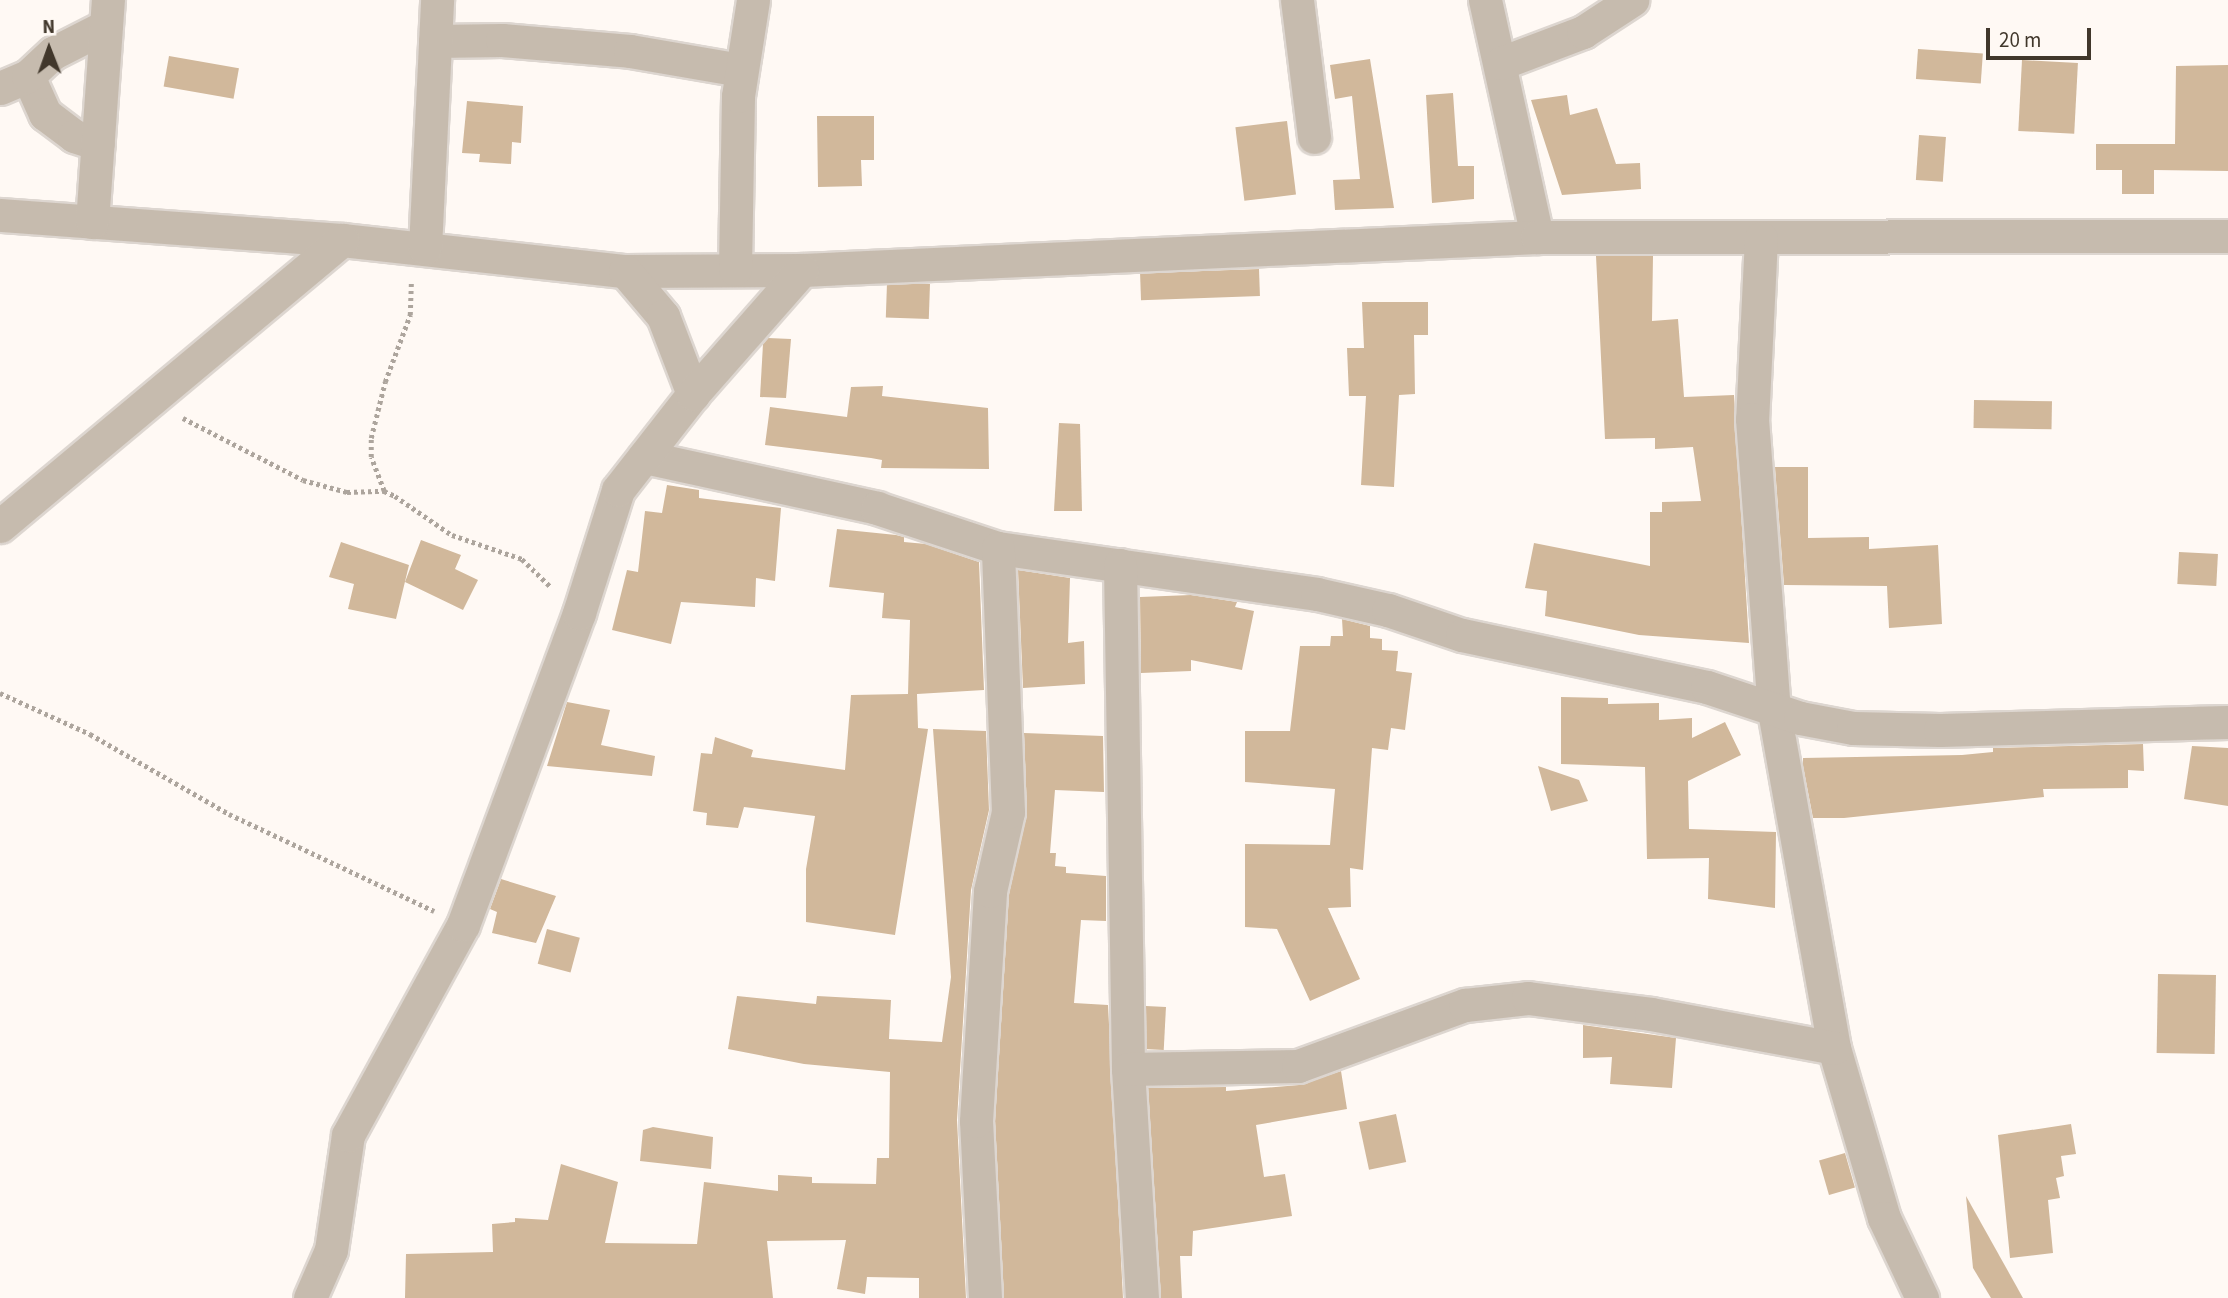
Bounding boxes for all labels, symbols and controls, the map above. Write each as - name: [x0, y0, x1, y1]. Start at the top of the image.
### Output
- north arrow: [14, 14, 84, 84]
- text: N: [42, 14, 55, 41]
- scale bar: [1990, 14, 2095, 58]
- text: 20 m: [1999, 25, 2041, 55]

